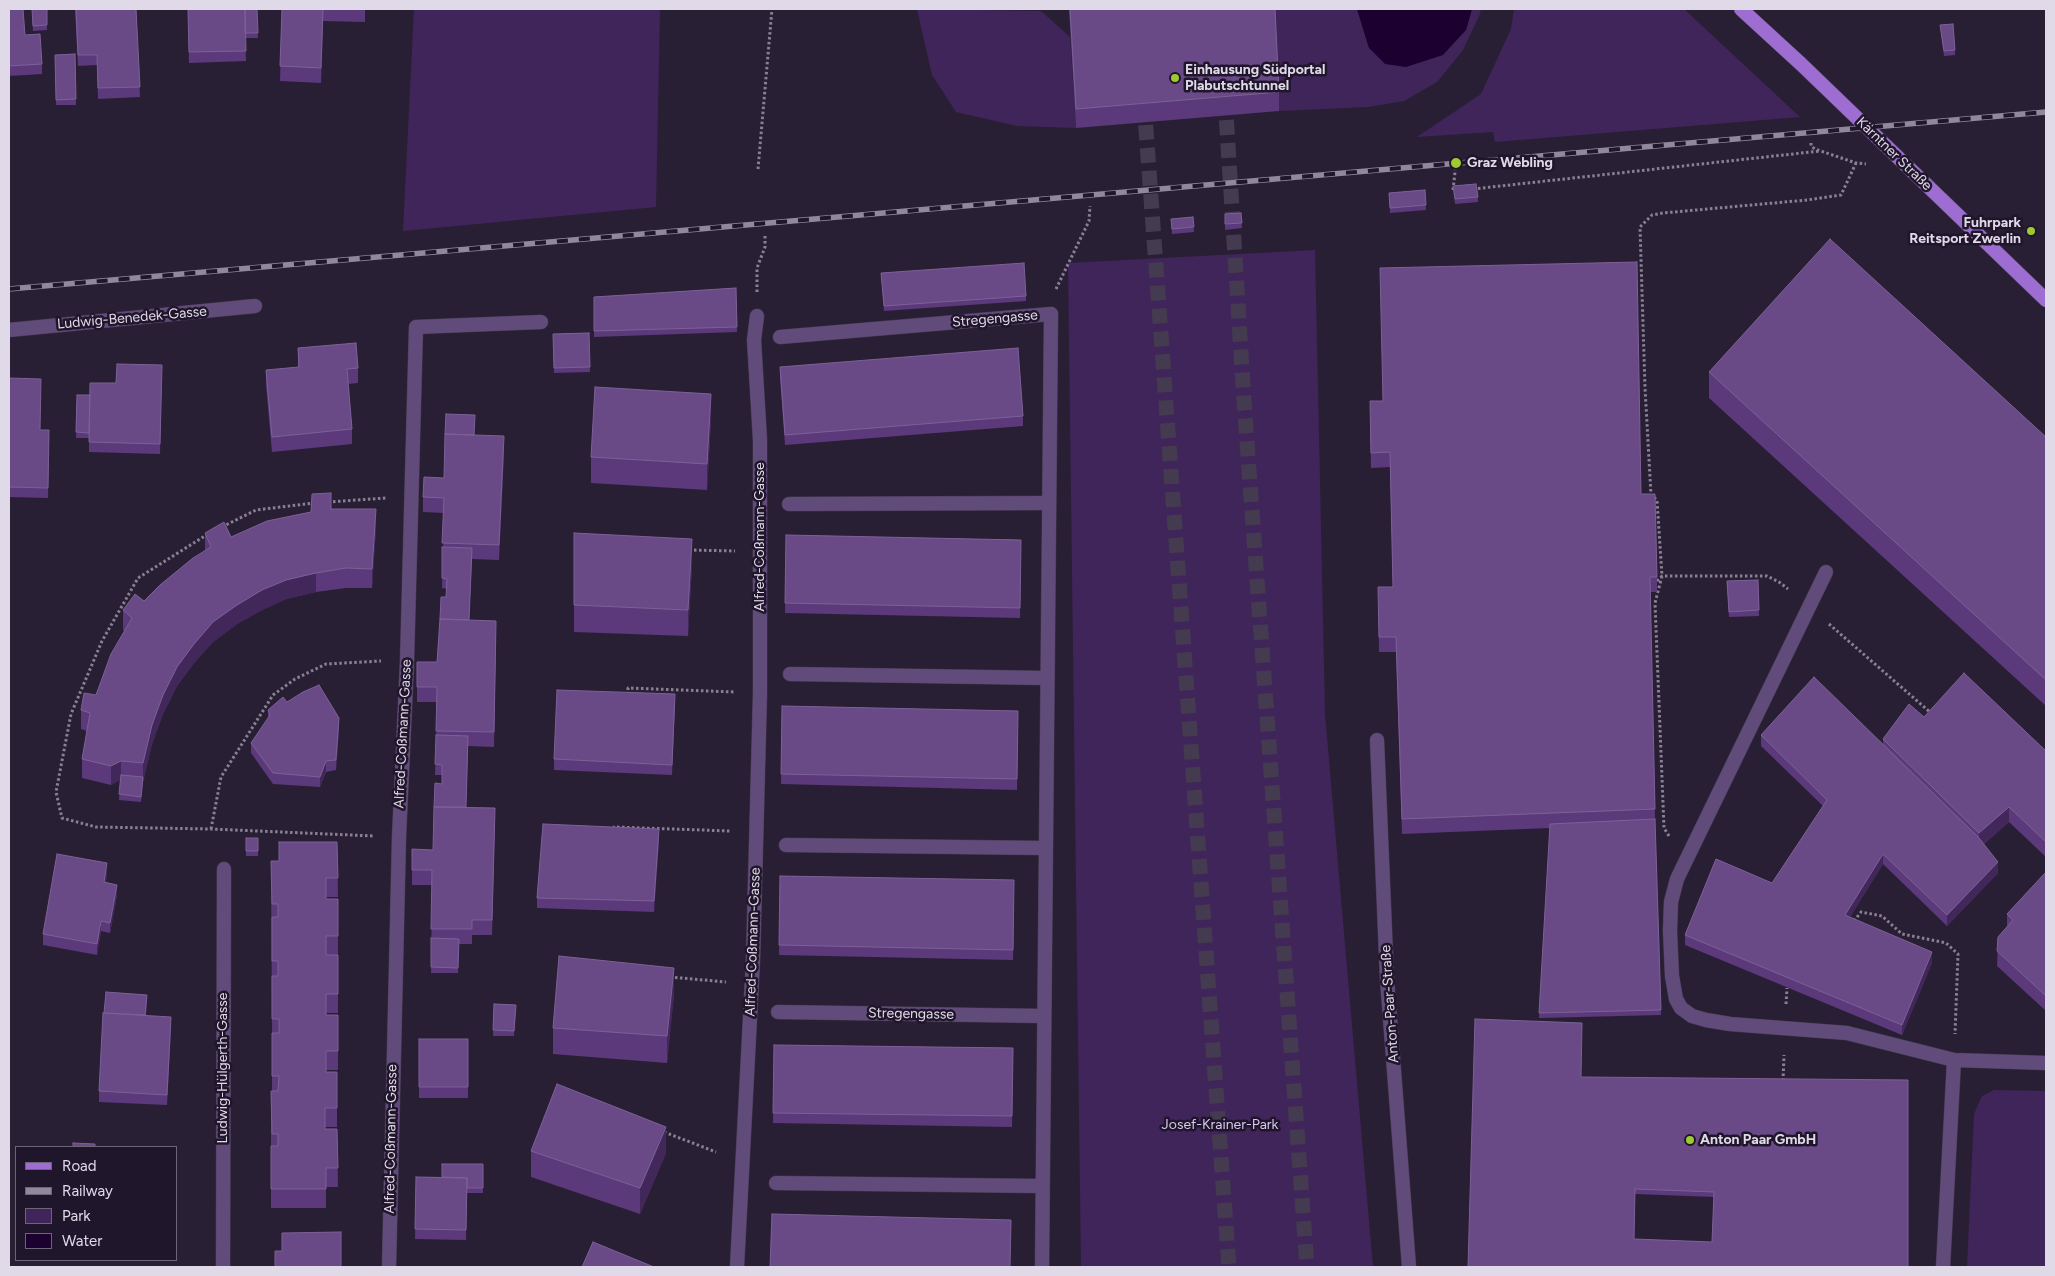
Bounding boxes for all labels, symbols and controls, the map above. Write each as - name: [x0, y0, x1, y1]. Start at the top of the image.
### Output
- place label: Einhausung Südportal Plabutschtunnel: [1185, 62, 1325, 94]
- marker: Einhausung Südportal Plabutschtunnel: [1169, 72, 1181, 84]
- street label: Kärntner Straße: [1853, 114, 1935, 194]
- place label: Graz Webling: [1467, 155, 1553, 171]
- marker: Graz Webling: [1449, 156, 1463, 170]
- place label: Fuhrpark Reitsport Zwerlin: [1909, 215, 2021, 248]
- marker: Fuhrpark Reitsport Zwerlin: [2025, 225, 2037, 237]
- street label: Ludwig-Benedek-Gasse: [56, 303, 208, 333]
- street label: Stregengasse: [951, 307, 1039, 331]
- street label: Alfred-Coßmann-Gasse: [752, 462, 768, 612]
- street label: Alfred-Coßmann-Gasse: [391, 659, 415, 809]
- street label: Alfred-Coßmann-Gasse: [742, 867, 764, 1017]
- street label: Anton-Paar-Straße: [1377, 944, 1403, 1064]
- street label: Ludwig-Hülgerth-Gasse: [215, 993, 231, 1143]
- street label: Stregengasse: [868, 1005, 954, 1023]
- street label: Alfred-Coßmann-Gasse: [381, 1064, 401, 1214]
- park label: Josef-Krainer-Park: [1162, 1117, 1278, 1133]
- place label: Anton Paar GmbH: [1700, 1132, 1816, 1148]
- marker: Anton Paar GmbH: [1684, 1134, 1696, 1146]
- legend: [15, 1146, 178, 1261]
- text: Road: [62, 1157, 97, 1175]
- text: Railway: [62, 1182, 113, 1200]
- text: Park: [62, 1207, 91, 1225]
- text: Water: [62, 1232, 102, 1250]

